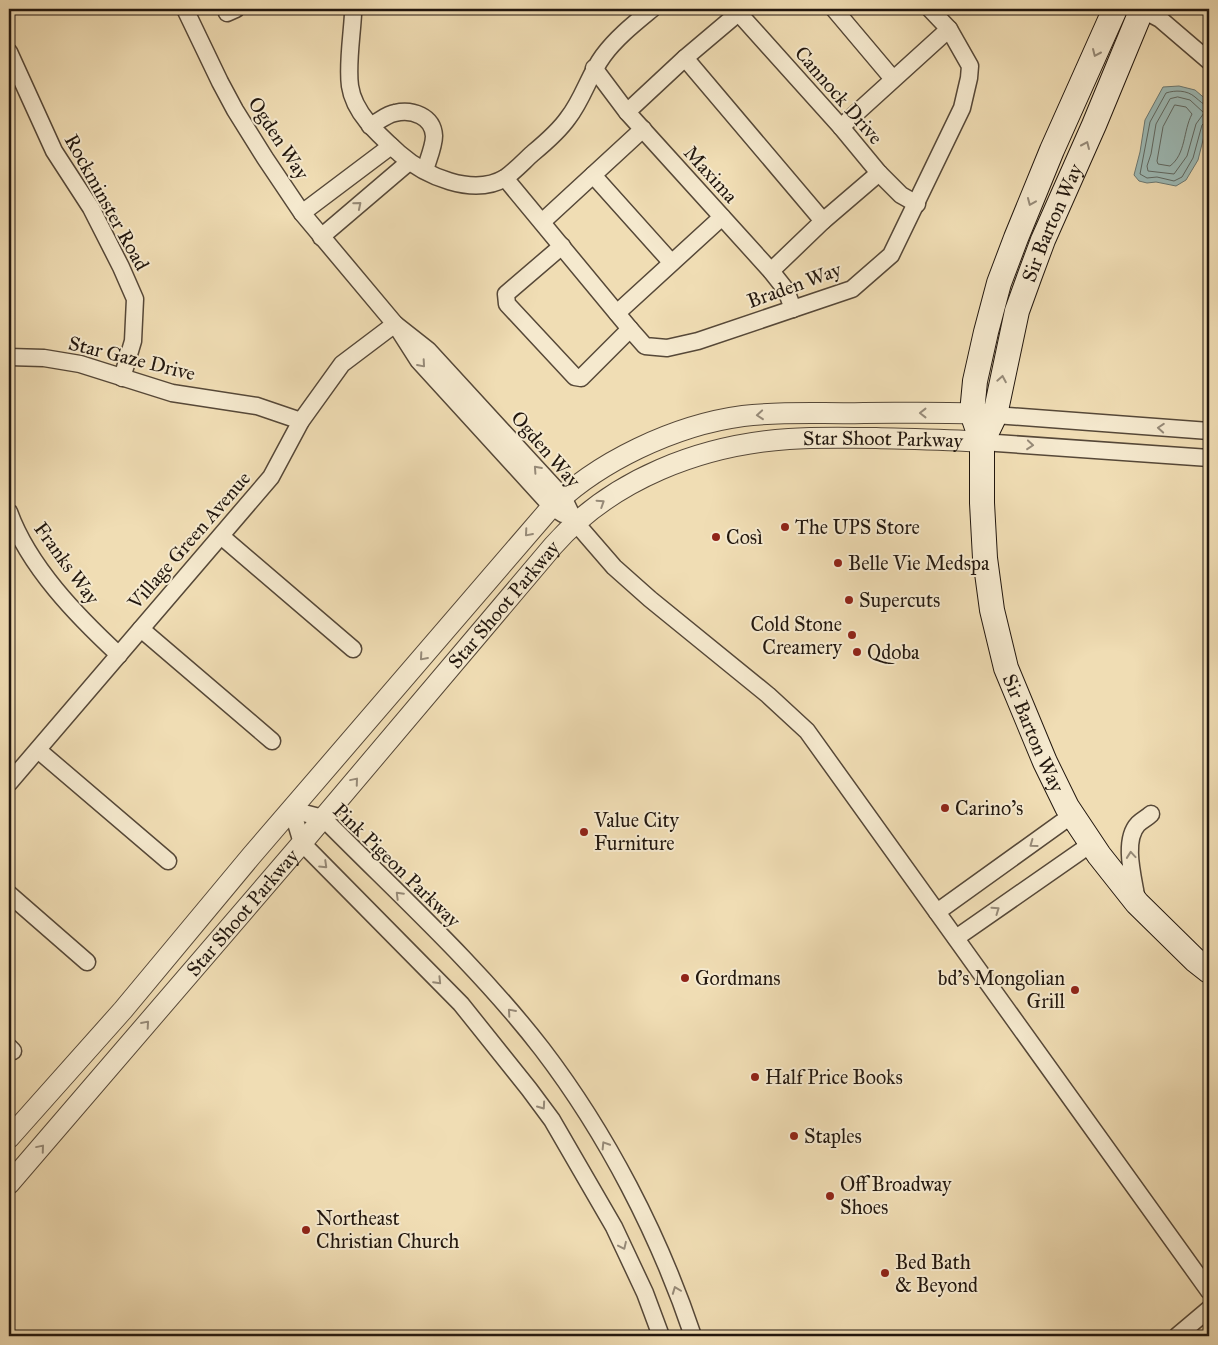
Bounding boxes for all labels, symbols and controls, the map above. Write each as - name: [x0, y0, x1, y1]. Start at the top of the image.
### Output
- street label: Cannock Drive: [790, 41, 888, 149]
- one-way arrow: [1092, 48, 1102, 57]
- street label: Ogden Way: [243, 92, 315, 185]
- street label: Rockminster Road: [60, 130, 154, 274]
- street label: Maxima: [679, 140, 743, 208]
- one-way arrow: [1079, 141, 1090, 150]
- street label: Sir Barton Way: [1016, 159, 1088, 285]
- one-way arrow: [1026, 197, 1037, 206]
- one-way arrow: [353, 202, 362, 211]
- street label: Braden Way: [744, 257, 845, 313]
- street label: Star Gaze Drive: [66, 331, 198, 385]
- one-way arrow: [417, 359, 426, 368]
- one-way arrow: [996, 375, 1006, 384]
- street label: Ogden Way: [505, 406, 586, 493]
- one-way arrow: [919, 408, 926, 418]
- one-way arrow: [756, 409, 764, 420]
- one-way arrow: [1156, 422, 1164, 433]
- street label: Star Shoot Parkway: [802, 426, 964, 453]
- one-way arrow: [1027, 439, 1035, 450]
- one-way arrow: [534, 465, 543, 474]
- street label: Village Green Avenue: [122, 466, 256, 615]
- one-way arrow: [596, 500, 605, 509]
- place label: The UPS Store: [795, 515, 920, 539]
- street label: Franks Way: [29, 517, 105, 609]
- marker: The UPS Store: [779, 521, 791, 533]
- place label: Così: [726, 525, 763, 549]
- one-way arrow: [525, 528, 534, 537]
- marker: Così: [710, 531, 722, 543]
- street label: Star Shoot Parkway: [443, 535, 565, 673]
- place label: Belle Vie Medspa: [848, 551, 990, 575]
- marker: Belle Vie Medspa: [832, 557, 844, 569]
- place label: Supercuts: [859, 588, 940, 612]
- marker: Supercuts: [843, 594, 855, 606]
- place label: Cold Stone Creamery: [751, 612, 843, 659]
- marker: Cold Stone Creamery: [846, 629, 858, 641]
- place label: Qdoba: [867, 640, 920, 664]
- marker: Qdoba: [851, 646, 863, 658]
- one-way arrow: [419, 651, 428, 660]
- street label: Sir Barton Way: [998, 670, 1070, 796]
- one-way arrow: [349, 778, 357, 787]
- place label: Carino's: [955, 796, 1023, 820]
- street label: Pink Pigeon Parkway: [328, 798, 466, 933]
- marker: Carino's: [939, 802, 951, 814]
- place label: Value City Furniture: [593, 808, 680, 855]
- marker: Value City Furniture: [578, 826, 590, 838]
- one-way arrow: [1029, 837, 1038, 847]
- street label: Star Shoot Parkway: [181, 843, 304, 981]
- one-way arrow: [1125, 851, 1136, 859]
- one-way arrow: [319, 859, 328, 868]
- one-way arrow: [396, 892, 405, 901]
- one-way arrow: [990, 907, 1000, 916]
- place label: Gordmans: [695, 966, 781, 990]
- place label: bd's Mongolian Grill: [938, 966, 1066, 1013]
- marker: Gordmans: [679, 972, 691, 984]
- one-way arrow: [432, 975, 441, 984]
- marker: bd's Mongolian Grill: [1069, 984, 1081, 996]
- one-way arrow: [508, 1009, 517, 1018]
- one-way arrow: [140, 1021, 149, 1030]
- place label: Half Price Books: [765, 1065, 903, 1089]
- marker: Half Price Books: [749, 1071, 761, 1083]
- one-way arrow: [536, 1100, 544, 1109]
- place label: Staples: [804, 1124, 862, 1148]
- marker: Staples: [788, 1130, 800, 1142]
- one-way arrow: [601, 1141, 611, 1150]
- one-way arrow: [35, 1144, 44, 1153]
- place label: Off Broadway Shoes: [840, 1172, 952, 1219]
- marker: Off Broadway Shoes: [824, 1190, 836, 1202]
- place label: Northeast Christian Church: [316, 1206, 459, 1253]
- marker: Northeast Christian Church: [300, 1224, 312, 1236]
- one-way arrow: [617, 1241, 627, 1250]
- place label: Bed Bath & Beyond: [895, 1250, 978, 1297]
- marker: Bed Bath & Beyond: [879, 1267, 891, 1279]
- one-way arrow: [672, 1287, 682, 1295]

